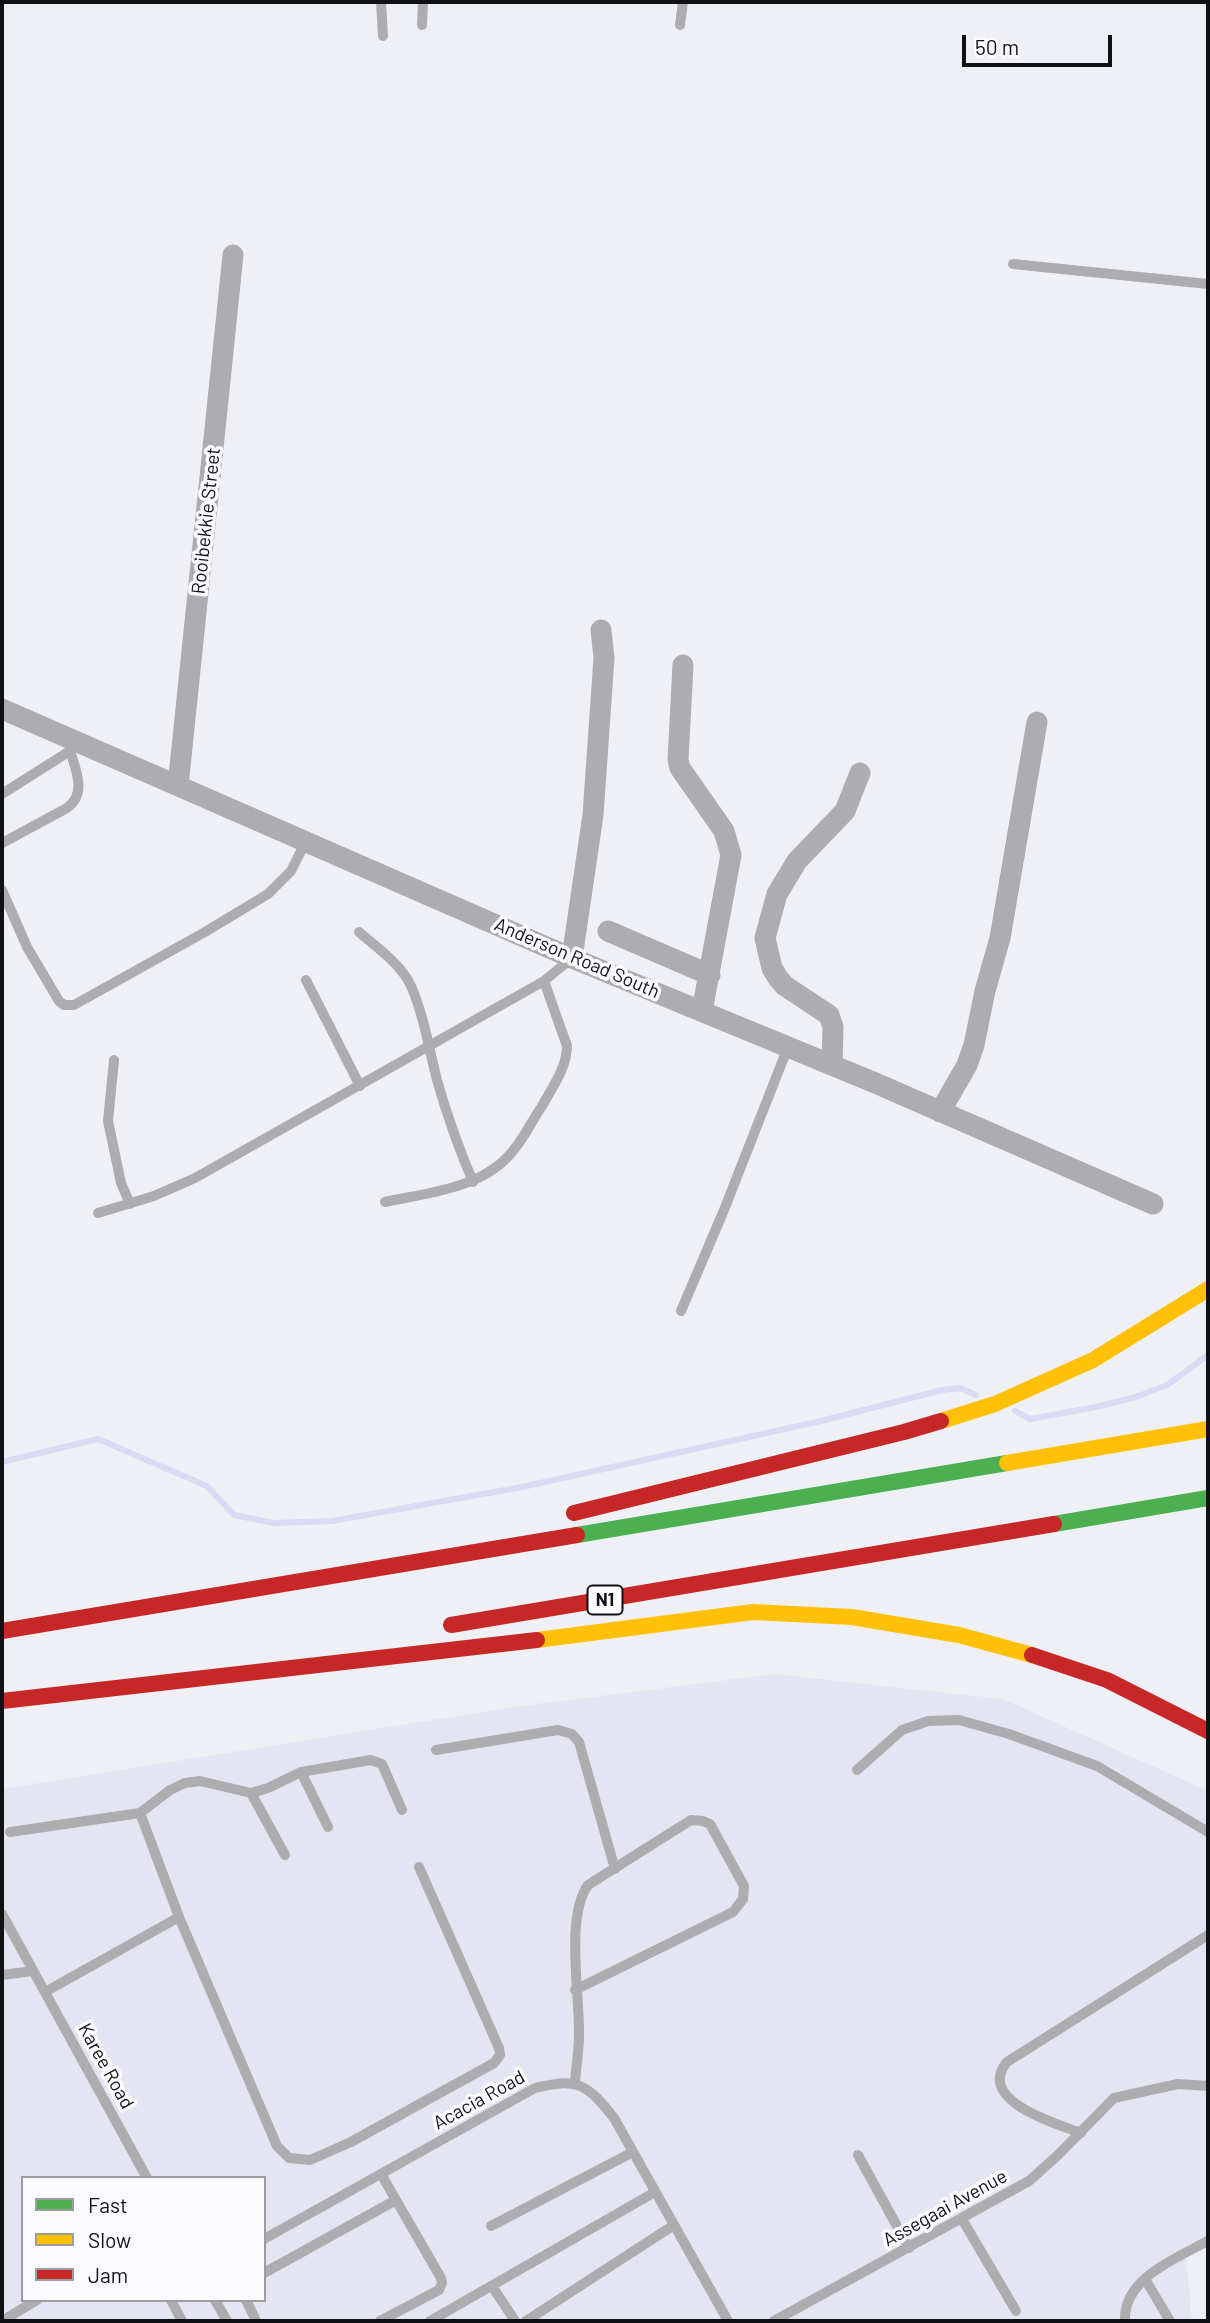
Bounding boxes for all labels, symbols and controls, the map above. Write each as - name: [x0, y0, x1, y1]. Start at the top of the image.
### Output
- scale bar: [965, 21, 1116, 65]
- text: 50 m: [975, 34, 1019, 59]
- street label: Rooibekkie Street: [187, 447, 225, 595]
- street label: Anderson Road South: [491, 913, 663, 1003]
- road number: N1: [588, 1586, 622, 1615]
- street label: Karee Road: [73, 2019, 139, 2113]
- street label: Acacia Road: [429, 2066, 529, 2134]
- street label: Assegaai Avenue: [879, 2165, 1011, 2251]
- legend: [21, 2176, 266, 2302]
- text: Fast: [88, 2192, 128, 2217]
- text: Slow: [88, 2227, 131, 2252]
- text: Jam: [88, 2262, 128, 2287]

